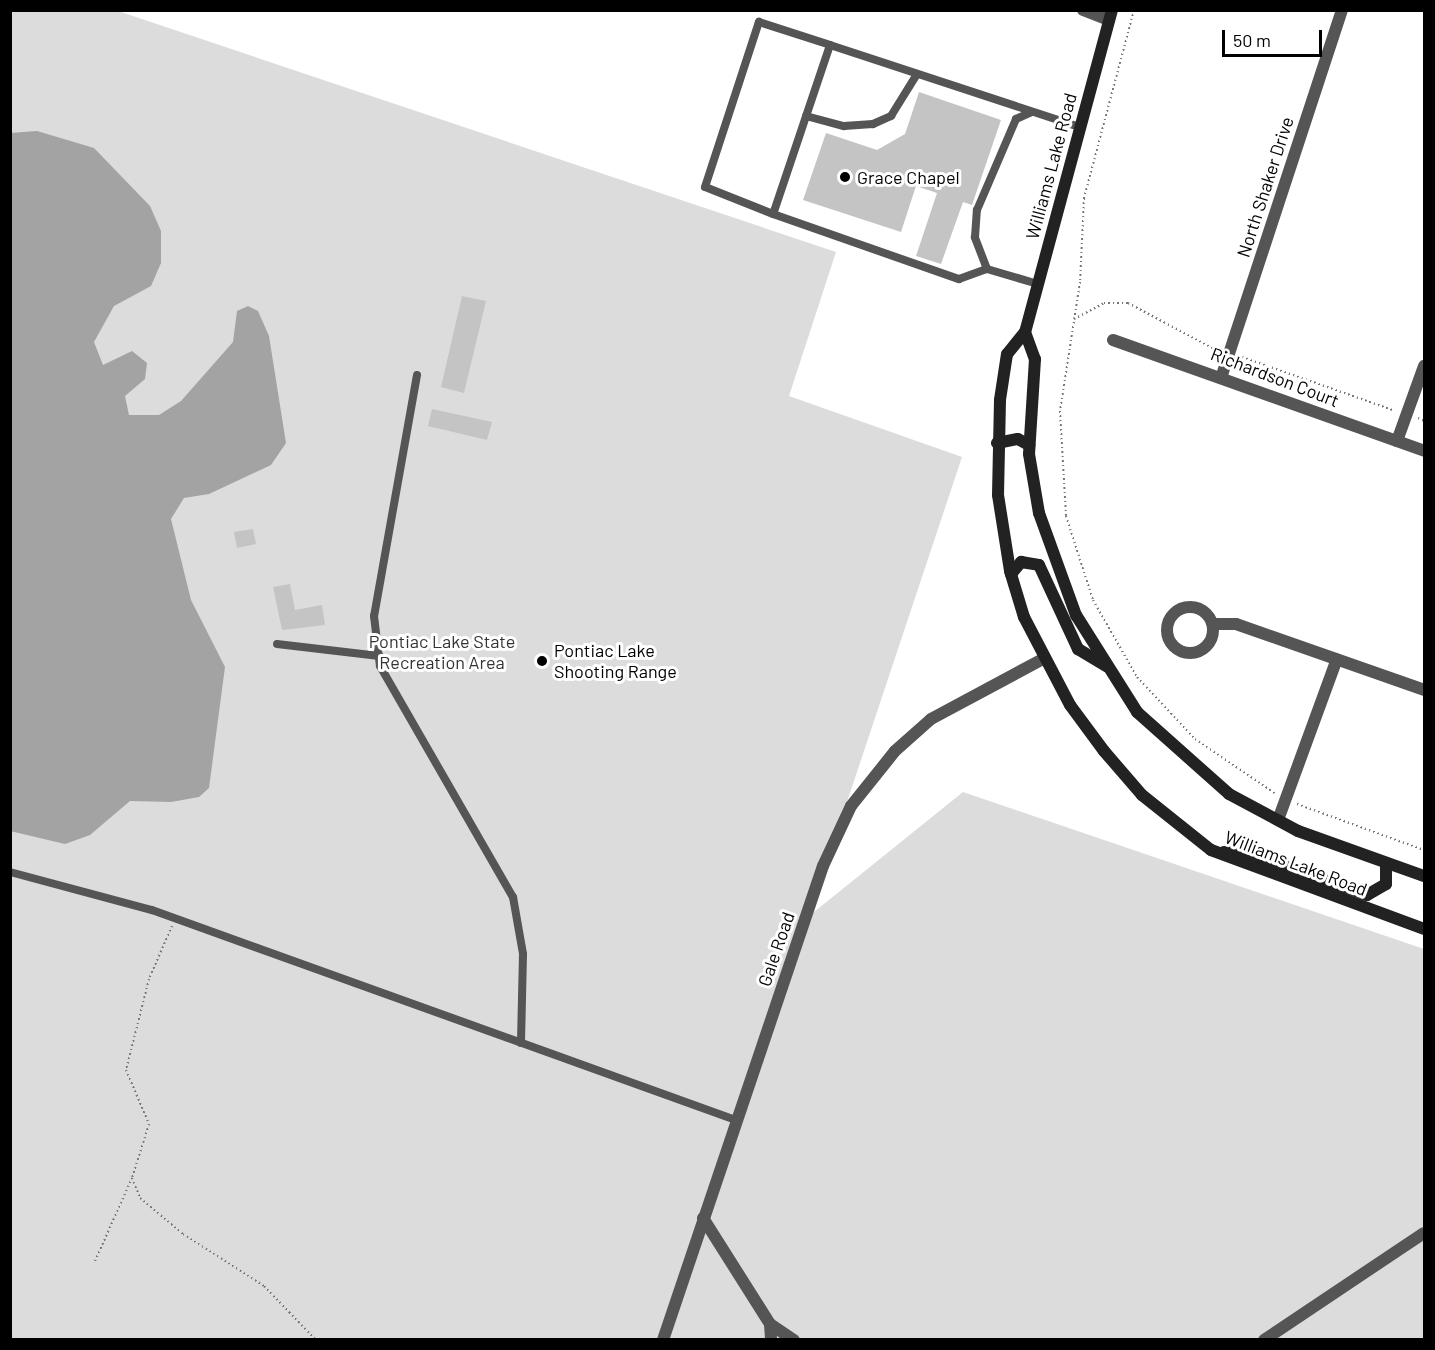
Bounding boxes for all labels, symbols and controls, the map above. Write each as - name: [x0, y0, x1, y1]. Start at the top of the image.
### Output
- scale bar: [1225, 18, 1326, 56]
- text: 50 m: [1233, 29, 1271, 51]
- street label: Williams Lake Road: [1021, 90, 1081, 242]
- street label: North Shaker Drive: [1232, 114, 1298, 260]
- place label: Grace Chapel: [857, 166, 960, 188]
- marker: Grace Chapel: [838, 170, 852, 184]
- street label: Richardson Court: [1208, 343, 1342, 411]
- park label: Pontiac Lake State Recreation Area: [369, 631, 515, 674]
- place label: Pontiac Lake Shooting Range: [554, 640, 677, 682]
- marker: Pontiac Lake Shooting Range: [535, 654, 549, 668]
- street label: Williams Lake Road: [1222, 826, 1370, 900]
- street label: Gale Road: [753, 909, 799, 989]

